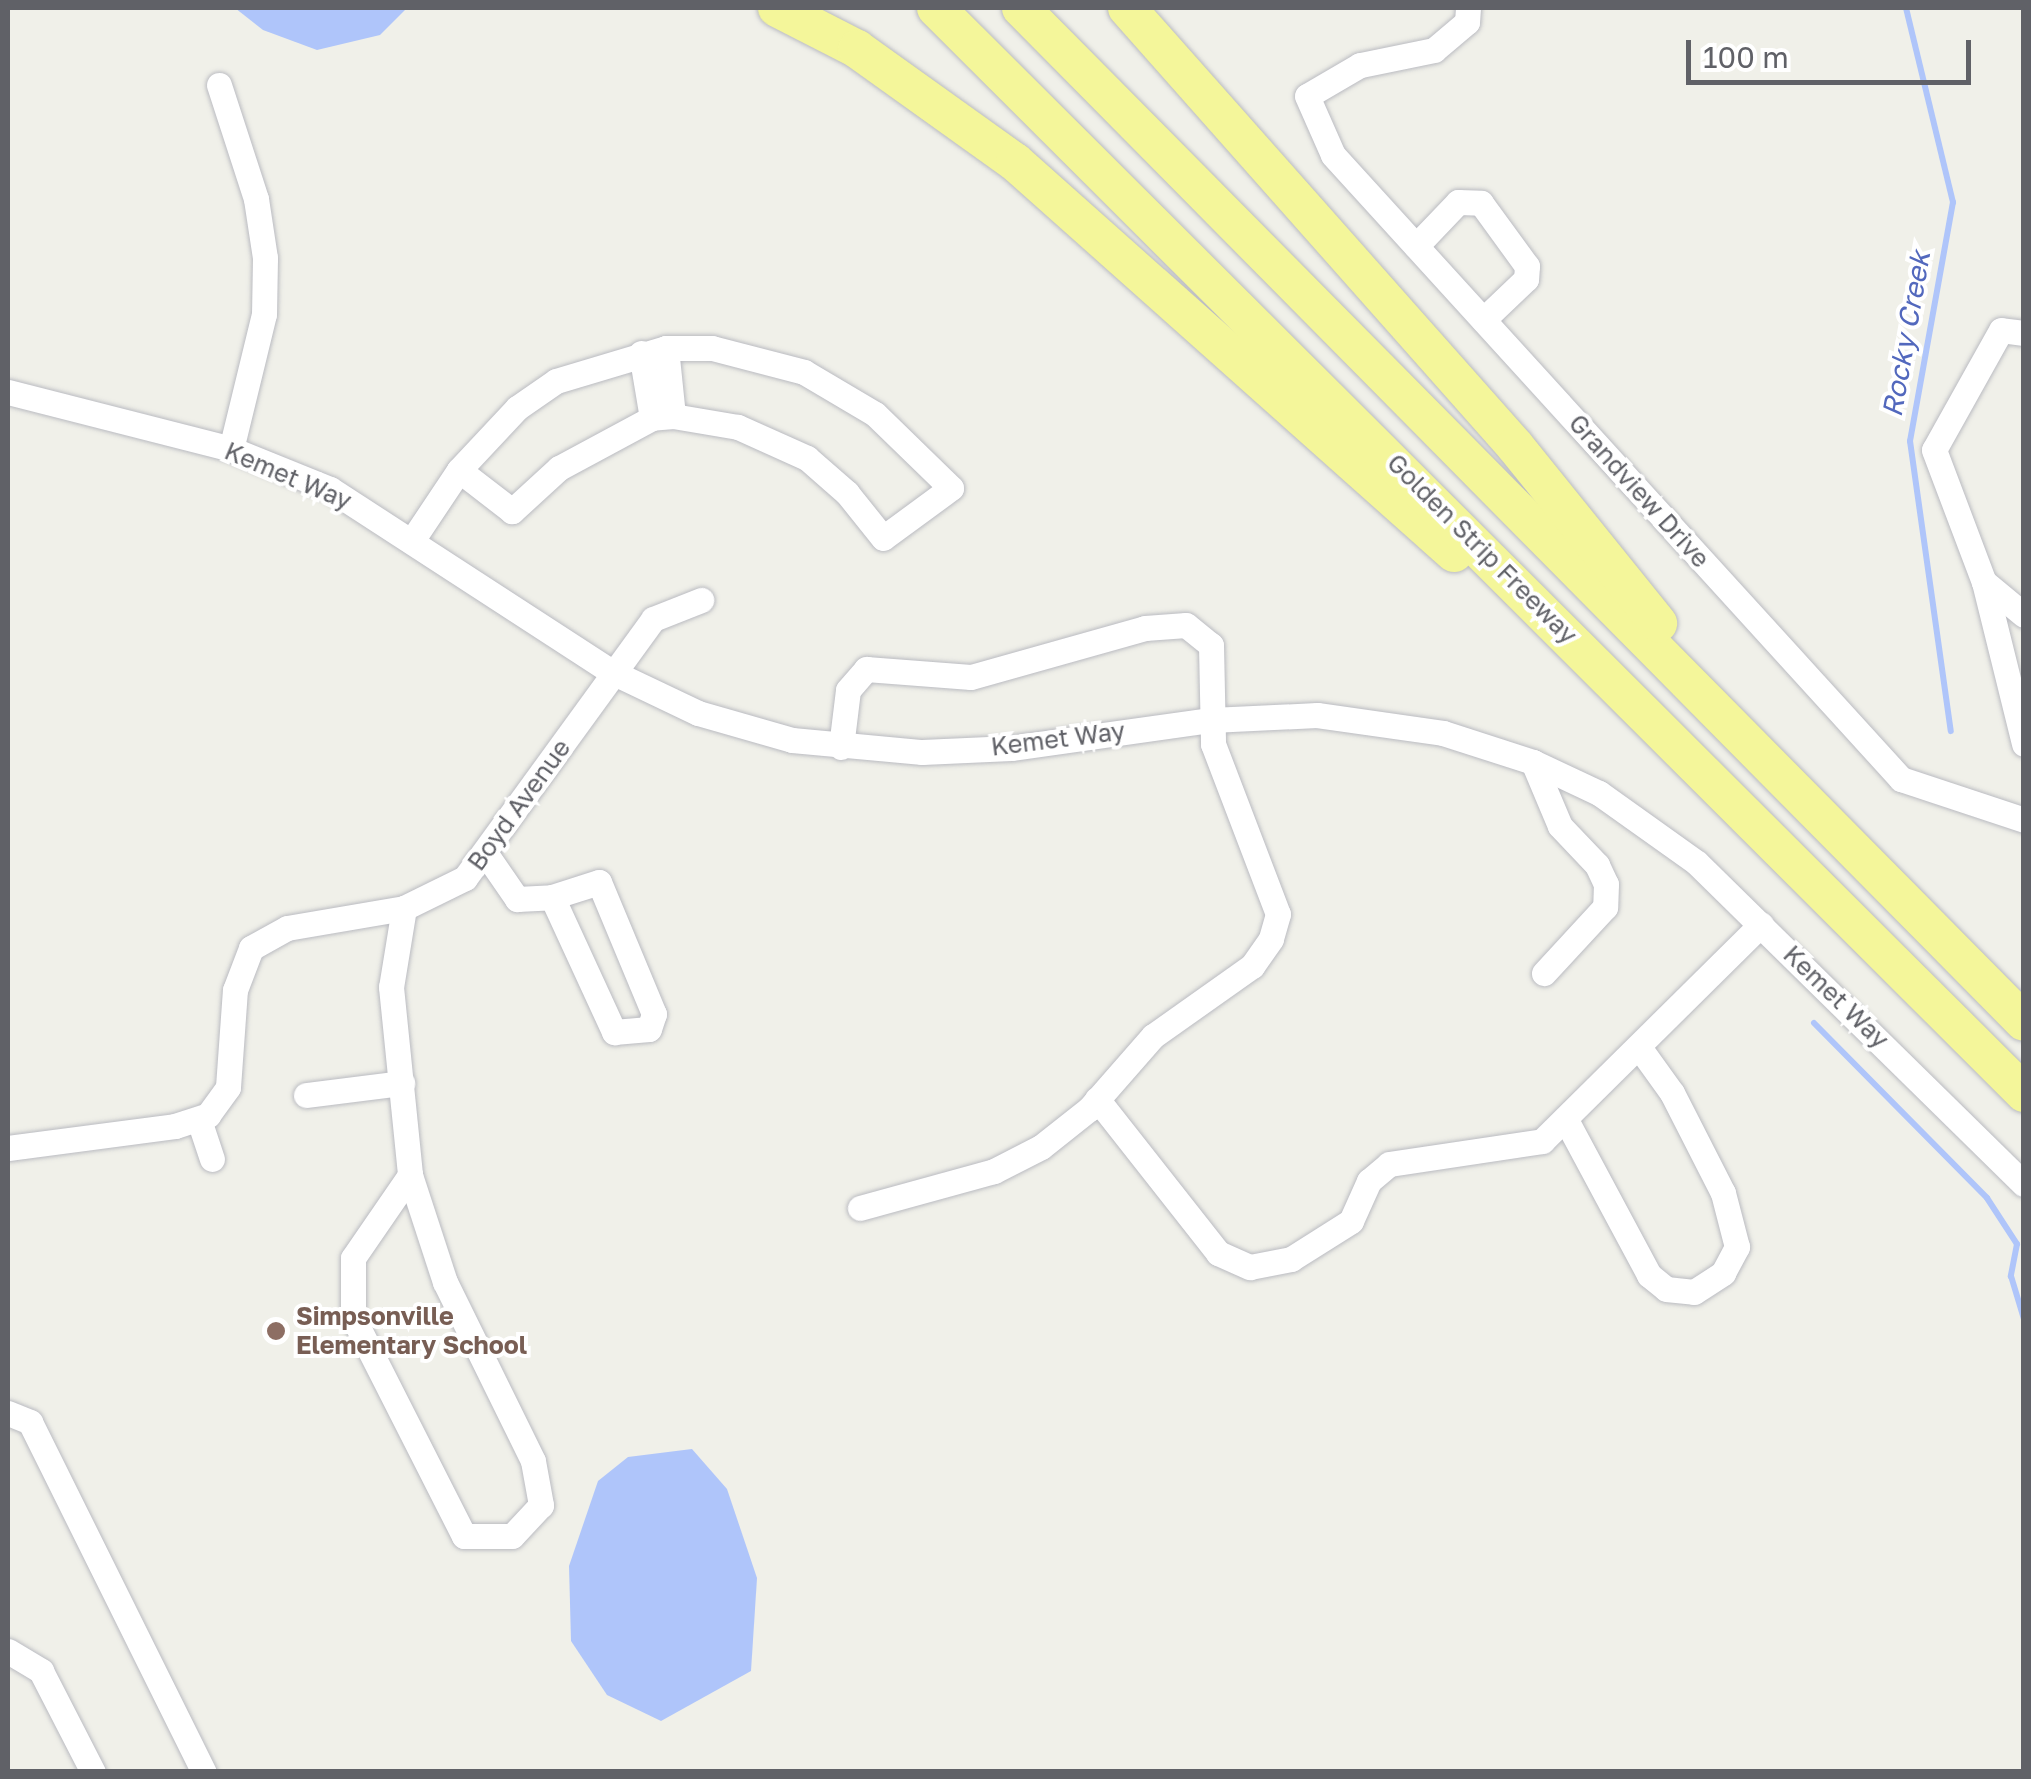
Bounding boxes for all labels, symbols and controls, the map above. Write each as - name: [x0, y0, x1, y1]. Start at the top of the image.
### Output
- scale bar: [1691, 20, 1976, 82]
- text: 100 m: [1703, 39, 1789, 75]
- water label: Rocky Creek: [1875, 249, 1937, 419]
- street label: Grandview Drive: [1562, 408, 1716, 574]
- street label: Kemet Way: [220, 436, 356, 516]
- street label: Golden Strip Freeway: [1381, 448, 1583, 650]
- street label: Kemet Way: [989, 716, 1127, 762]
- street label: Boyd Avenue: [461, 734, 577, 876]
- street label: Kemet Way: [1777, 939, 1895, 1055]
- place label: Simpsonville Elementary School: [296, 1302, 527, 1361]
- marker: Simpsonville Elementary School: [265, 1320, 287, 1342]

